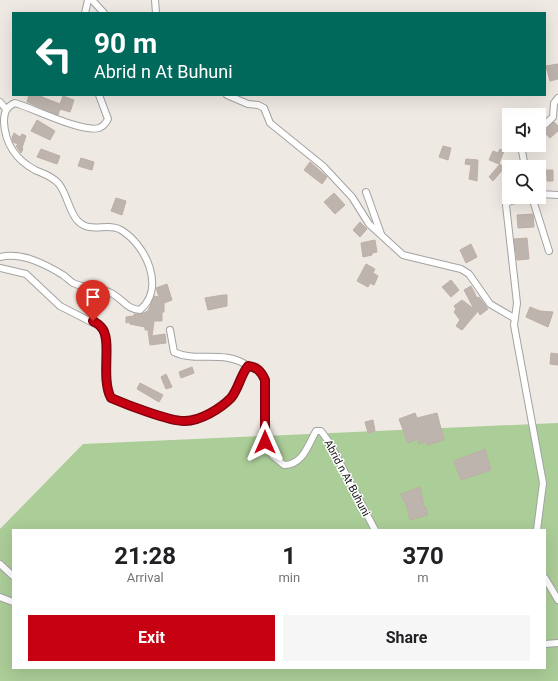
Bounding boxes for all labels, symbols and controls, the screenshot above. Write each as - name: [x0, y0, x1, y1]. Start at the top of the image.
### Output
- text: 90 m: [94, 27, 157, 60]
- icon: left: [28, 28, 80, 80]
- text: Abrid n At Buhuni: [94, 61, 233, 82]
- map controls: [502, 108, 546, 204]
- button: sound: [502, 108, 546, 152]
- button: search: [502, 160, 546, 204]
- pin: [76, 280, 110, 321]
- icon: arrive: [82, 286, 104, 308]
- position arrow: [244, 421, 286, 463]
- street label: Abrid n At Buhuni: [321, 438, 373, 518]
- text: 21:28: [114, 542, 176, 570]
- text: 1: [282, 542, 296, 570]
- text: 370: [402, 542, 444, 570]
- text: Arrival: [127, 570, 164, 585]
- text: min: [278, 570, 300, 585]
- text: m: [417, 570, 429, 585]
- button: Exit: [28, 615, 275, 661]
- button: Share: [283, 615, 530, 661]

